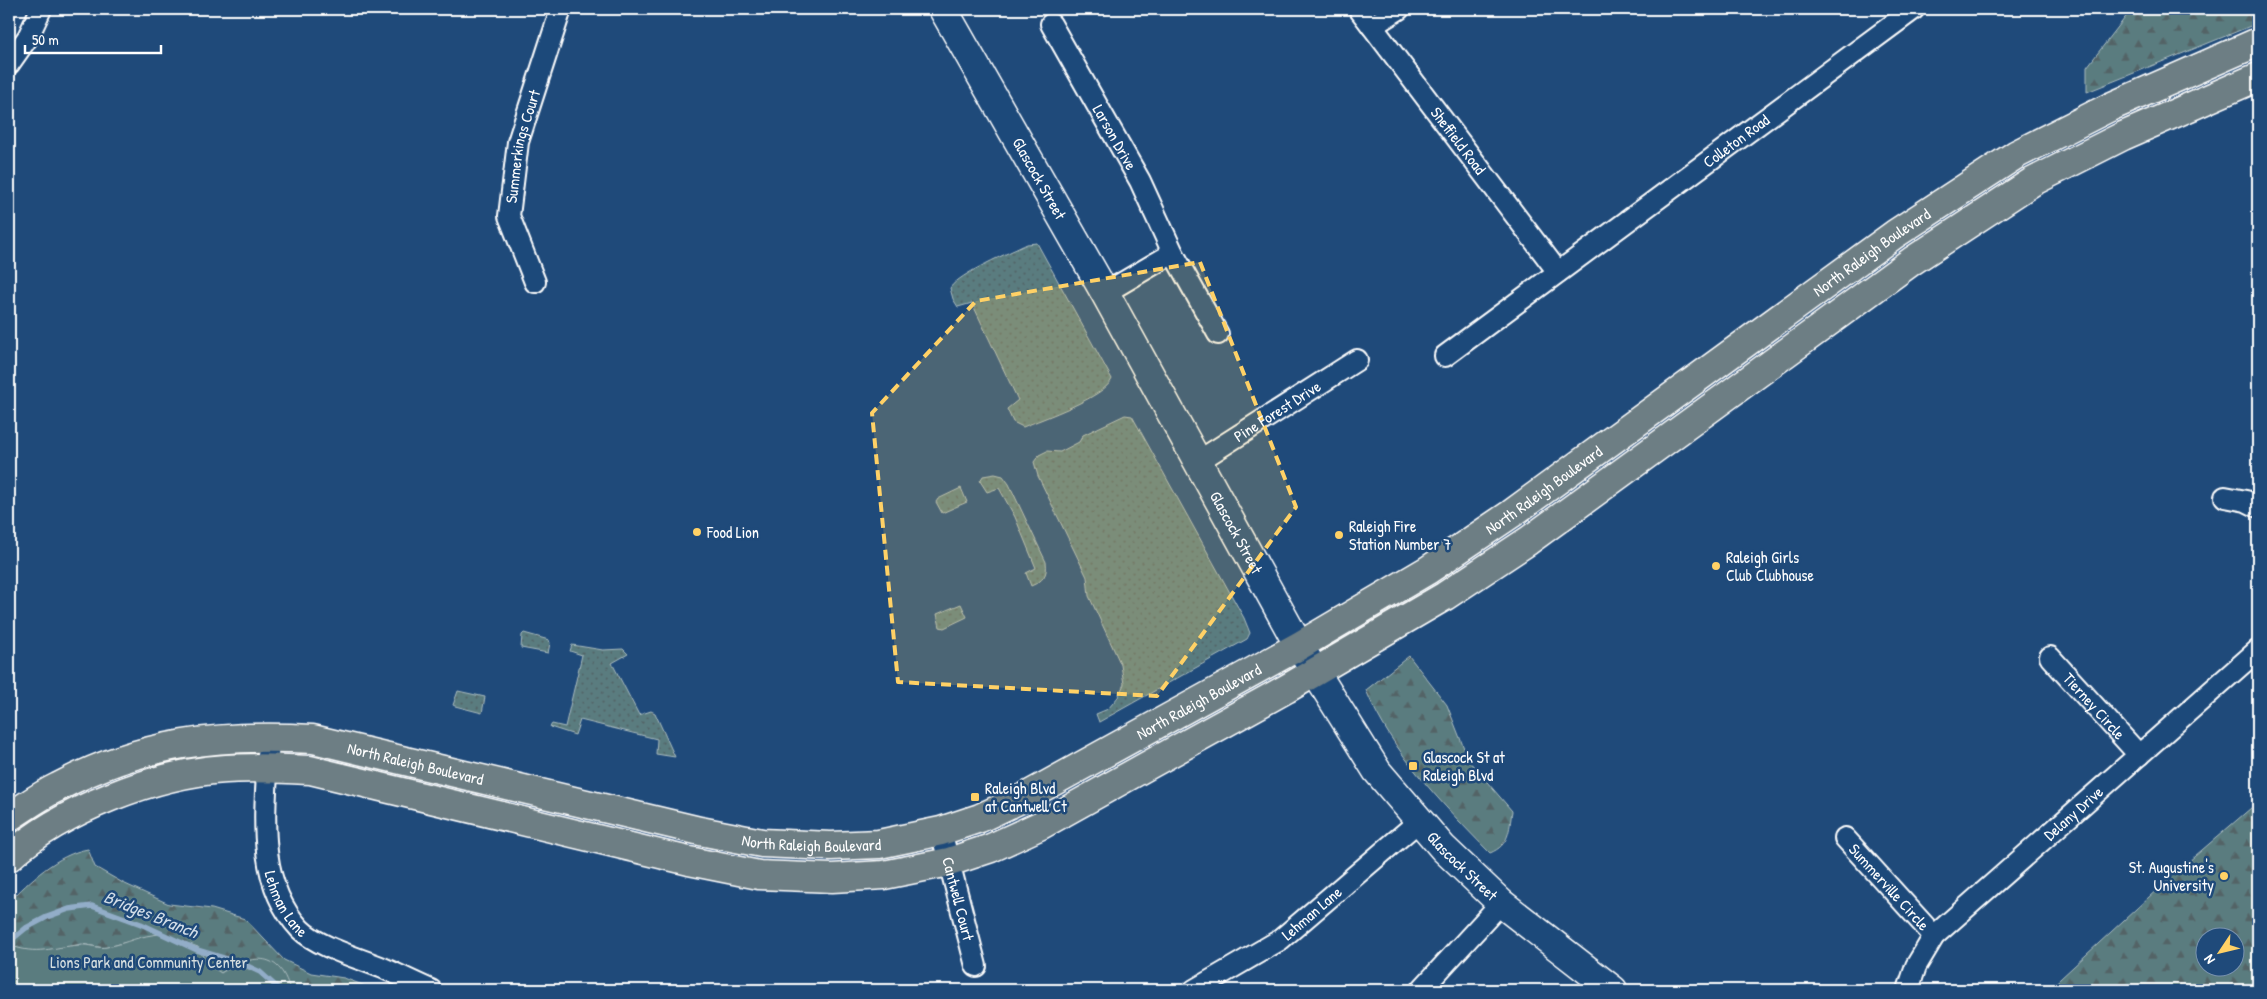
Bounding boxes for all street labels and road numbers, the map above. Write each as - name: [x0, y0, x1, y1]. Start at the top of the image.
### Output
- street label: Summerkings Court: [500, 86, 545, 204]
- street label: Larson Drive: [1088, 100, 1143, 174]
- street label: Sheffield Road: [1426, 102, 1491, 179]
- street label: Colleton Road: [1698, 109, 1774, 173]
- street label: Glascock Street: [1008, 133, 1072, 224]
- street label: North Raleigh Boulevard: [1808, 203, 1934, 301]
- street label: Pine Forest Drive: [1229, 375, 1325, 447]
- street label: North Raleigh Boulevard: [1481, 440, 1606, 539]
- street label: Glascock Street: [1205, 487, 1268, 578]
- street label: North Raleigh Boulevard: [1132, 658, 1265, 745]
- street label: Tierney Circle: [2058, 668, 2131, 744]
- street label: North Raleigh Boulevard: [345, 737, 486, 790]
- street label: Delany Drive: [2039, 780, 2108, 845]
- street label: Glascock Street: [1422, 826, 1503, 906]
- street label: North Raleigh Boulevard: [740, 828, 881, 857]
- street label: Summerville Circle: [1844, 839, 1935, 936]
- street label: Cantwell Court: [937, 855, 980, 943]
- street label: Lehman Lane: [260, 868, 313, 942]
- street label: Lehman Lane: [1277, 880, 1347, 945]

